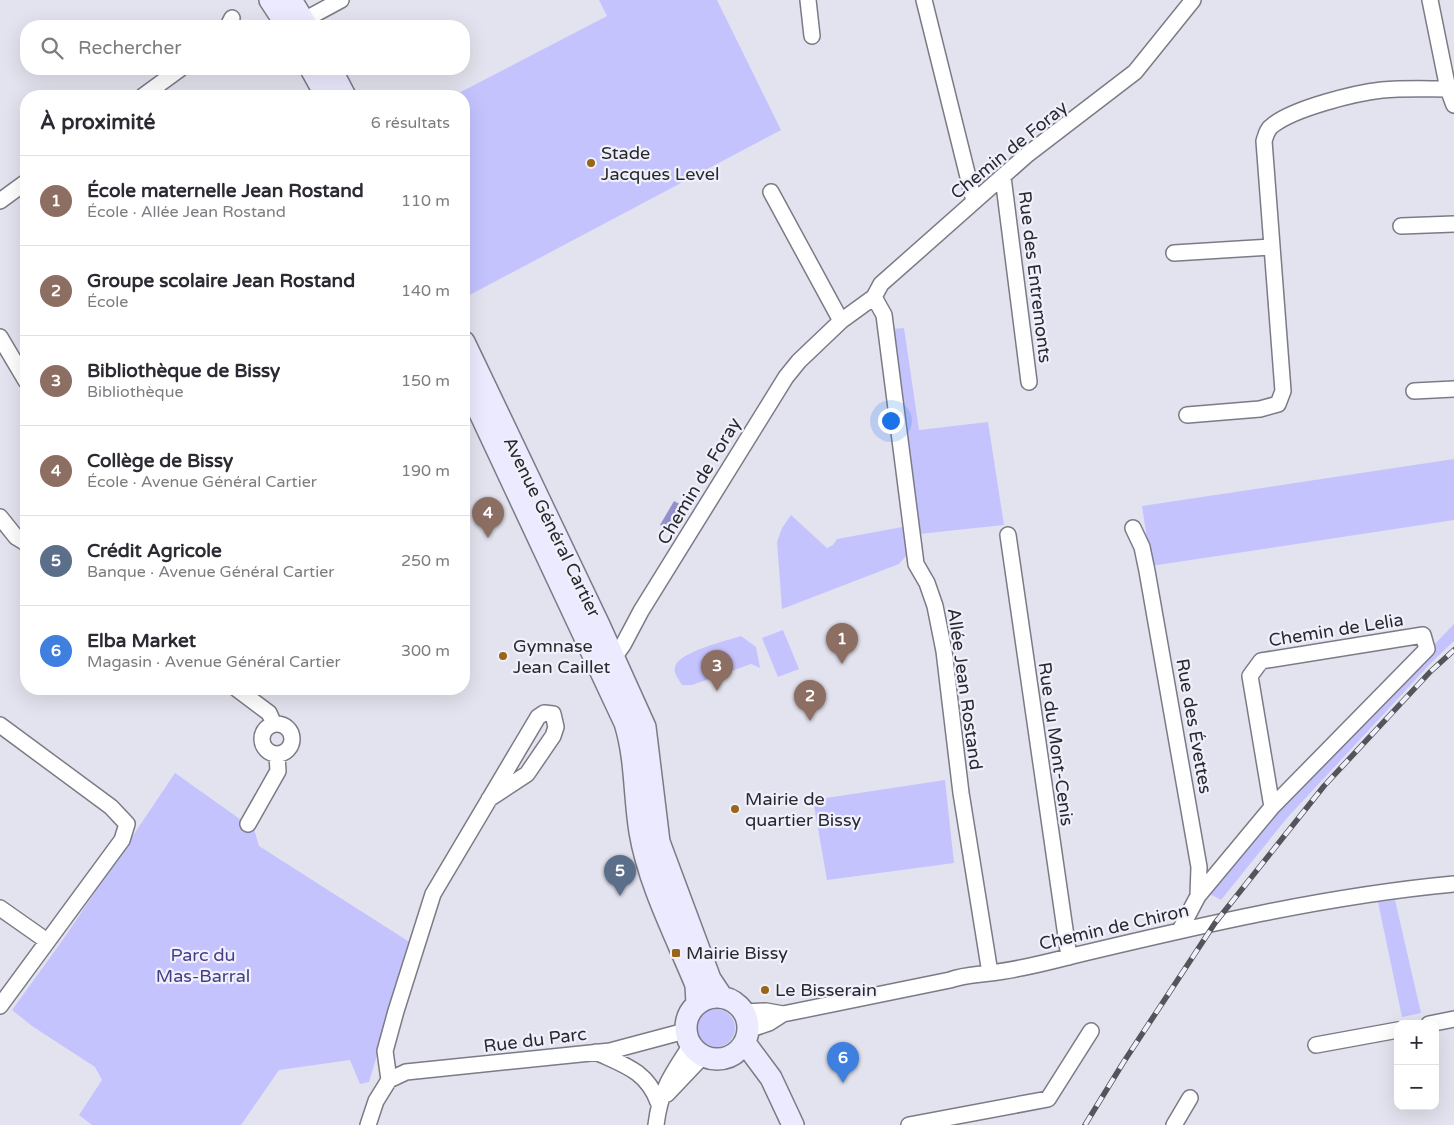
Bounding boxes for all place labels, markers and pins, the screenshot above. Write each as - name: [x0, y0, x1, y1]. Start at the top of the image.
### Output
- place label: Stade Jacques Level: [601, 142, 719, 185]
- marker: Stade Jacques Level: [585, 157, 597, 169]
- pin: 4: [472, 497, 504, 538]
- pin: 1: [826, 623, 858, 664]
- place label: Gymnase Jean Caillet: [513, 635, 611, 678]
- marker: Gymnase Jean Caillet: [497, 650, 509, 662]
- pin: 3: [701, 650, 733, 691]
- pin: 2: [794, 680, 826, 721]
- place label: Mairie de quartier Bissy: [745, 788, 861, 831]
- marker: Mairie de quartier Bissy: [729, 803, 741, 815]
- pin: 5: [604, 855, 636, 896]
- place label: Mairie Bissy: [686, 942, 788, 964]
- marker: Mairie Bissy: [670, 947, 682, 959]
- place label: Le Bisserain: [775, 979, 877, 1001]
- marker: Le Bisserain: [759, 984, 771, 996]
- pin: 6: [827, 1042, 859, 1083]

